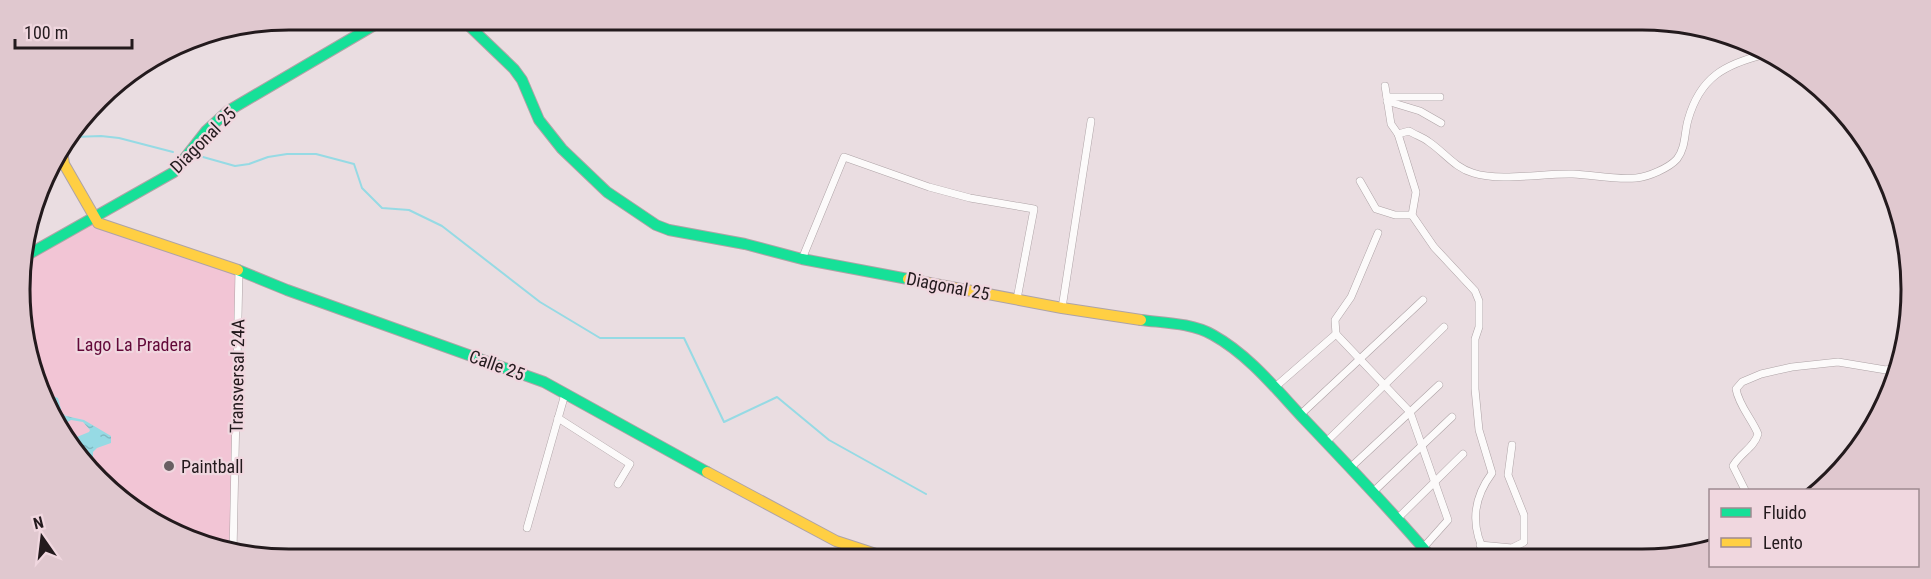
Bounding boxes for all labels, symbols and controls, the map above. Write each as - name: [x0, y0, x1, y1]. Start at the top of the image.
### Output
- scale bar: [15, 12, 132, 50]
- text: 100 m: [24, 22, 68, 43]
- street label: Diagonal 25: [166, 103, 240, 177]
- street label: Diagonal 25: [905, 268, 991, 304]
- street label: Transversal 24A: [226, 318, 249, 433]
- park label: Lago La Pradera: [76, 334, 192, 355]
- street label: Calle 25: [466, 345, 528, 385]
- place label: Paintball: [181, 456, 243, 477]
- marker: Paintball: [162, 459, 176, 473]
- legend: [1709, 489, 1919, 567]
- text: Fluido: [1763, 502, 1807, 523]
- north arrow: [12, 507, 72, 567]
- text: N: [31, 513, 46, 533]
- text: Lento: [1763, 532, 1803, 553]

